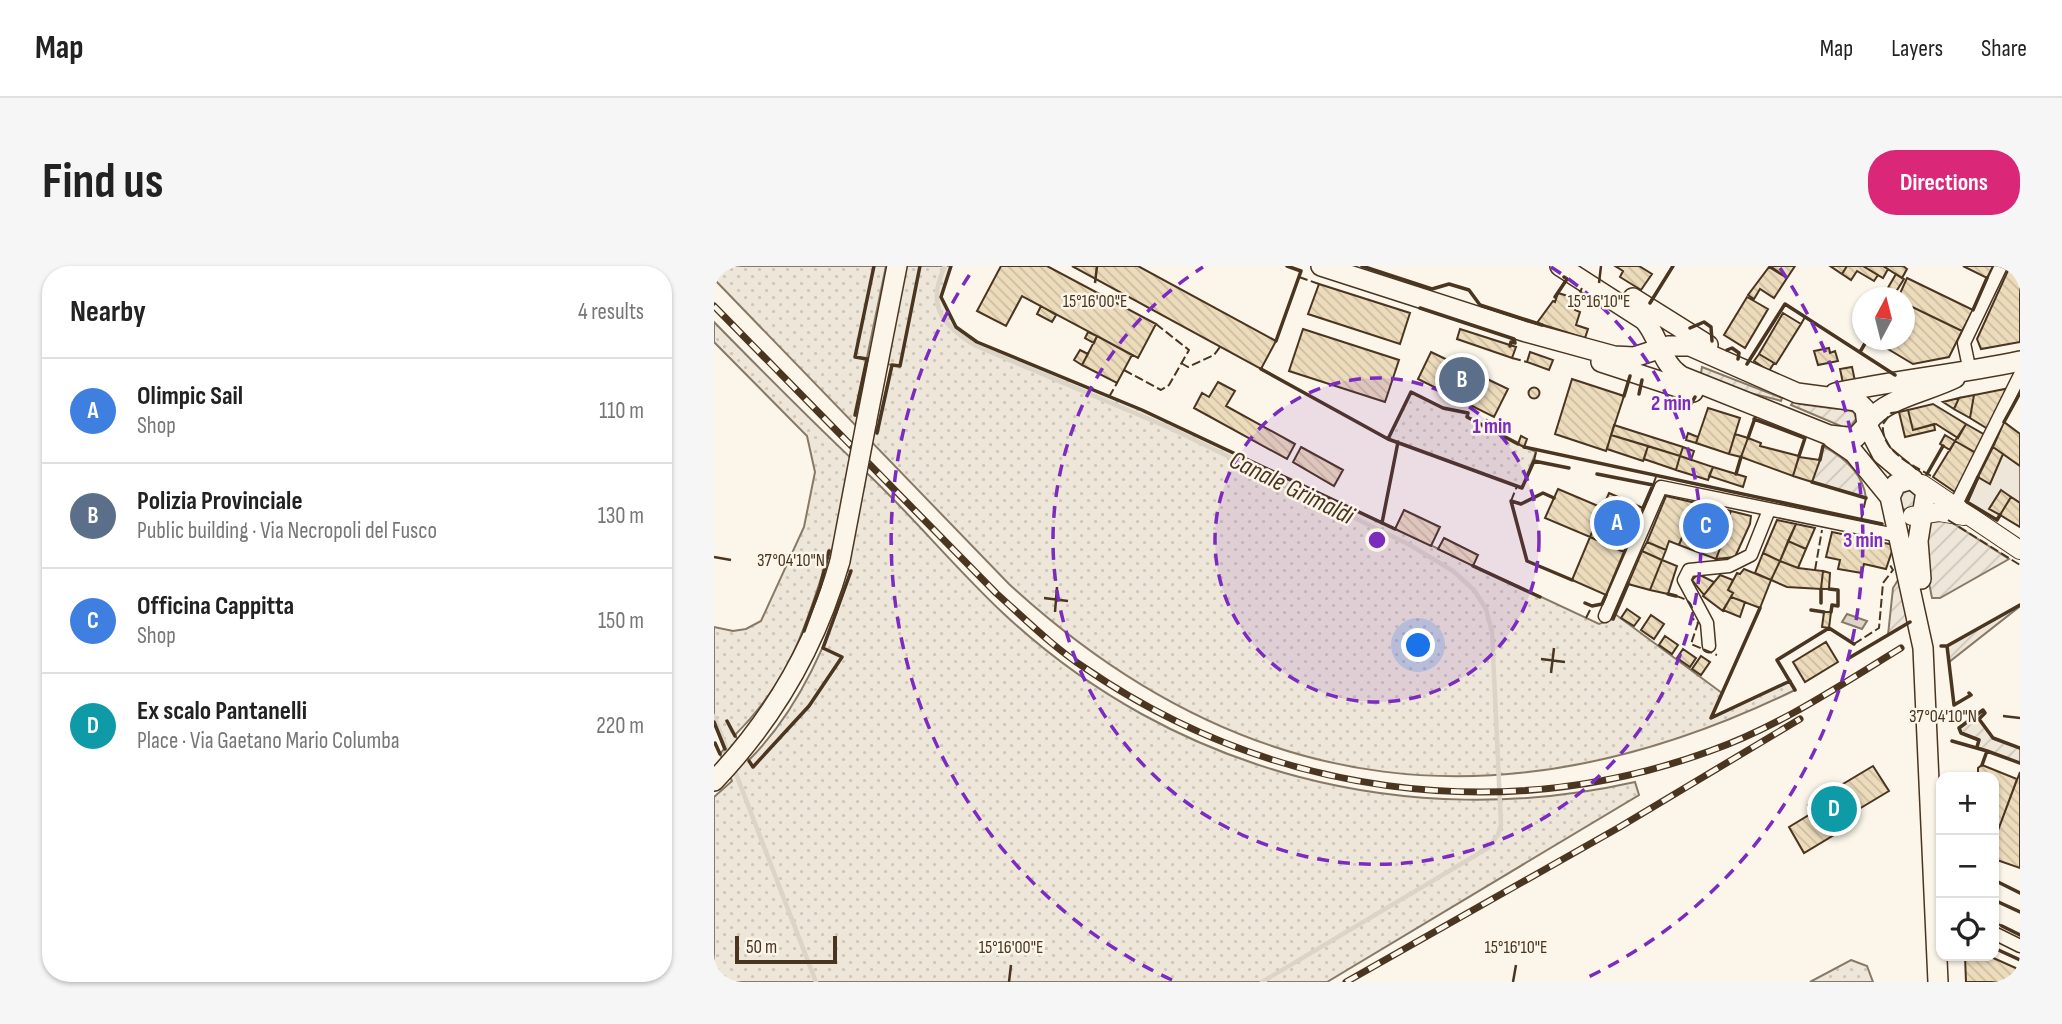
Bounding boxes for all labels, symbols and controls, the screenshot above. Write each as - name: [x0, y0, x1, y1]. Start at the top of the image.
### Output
- text: Map: [35, 28, 84, 68]
- text: Map: [1820, 34, 1853, 63]
- text: Layers: [1891, 34, 1943, 63]
- text: Share: [1981, 34, 2027, 63]
- button: Directions: [1868, 150, 2020, 215]
- text: Find us: [42, 153, 164, 212]
- north arrow: [1852, 287, 1915, 350]
- text: 15°16'00"E: [1063, 291, 1127, 312]
- text: 15°16'10"E: [1568, 291, 1630, 312]
- text: Nearby: [70, 294, 146, 330]
- text: 4 results: [578, 298, 644, 326]
- pin: B: [1439, 354, 1485, 406]
- text: Olimpic Sail: [137, 381, 243, 412]
- text: 2 min: [1651, 391, 1691, 416]
- text: A: [88, 397, 98, 425]
- text: 110 m: [599, 397, 644, 425]
- text: Shop: [137, 412, 176, 440]
- text: 1 min: [1472, 414, 1512, 439]
- water label: Canale Grimaldi: [1224, 445, 1360, 532]
- text: Polizia Provinciale: [137, 486, 303, 517]
- pin: A: [1594, 497, 1640, 549]
- pin: C: [1683, 500, 1729, 552]
- text: B: [88, 502, 98, 530]
- text: 130 m: [598, 502, 644, 530]
- text: Public building · Via Necropoli del Fusco: [137, 517, 437, 545]
- centre of rings: [1365, 528, 1389, 552]
- text: 3 min: [1843, 528, 1883, 553]
- text: 37°04'10"N: [757, 550, 825, 571]
- text: Officina Cappitta: [137, 591, 294, 622]
- text: C: [87, 607, 99, 635]
- text: 150 m: [598, 607, 644, 635]
- text: Shop: [137, 622, 176, 650]
- your location: [1401, 628, 1435, 662]
- text: Ex scalo Pantanelli: [137, 696, 307, 727]
- text: 37°04'10"N: [1909, 706, 1977, 727]
- text: D: [87, 712, 99, 740]
- text: 220 m: [596, 712, 644, 740]
- text: Place · Via Gaetano Mario Columba: [137, 727, 400, 755]
- map controls: [1936, 772, 1999, 961]
- button: +: [1936, 772, 1999, 835]
- pin: D: [1811, 783, 1857, 835]
- button: −: [1936, 835, 1999, 898]
- button: locate: [1936, 898, 1999, 961]
- scale bar: [735, 933, 836, 965]
- text: 50 m: [746, 936, 777, 959]
- text: 15°16'00"E: [979, 937, 1043, 958]
- text: 15°16'10"E: [1485, 937, 1547, 958]

